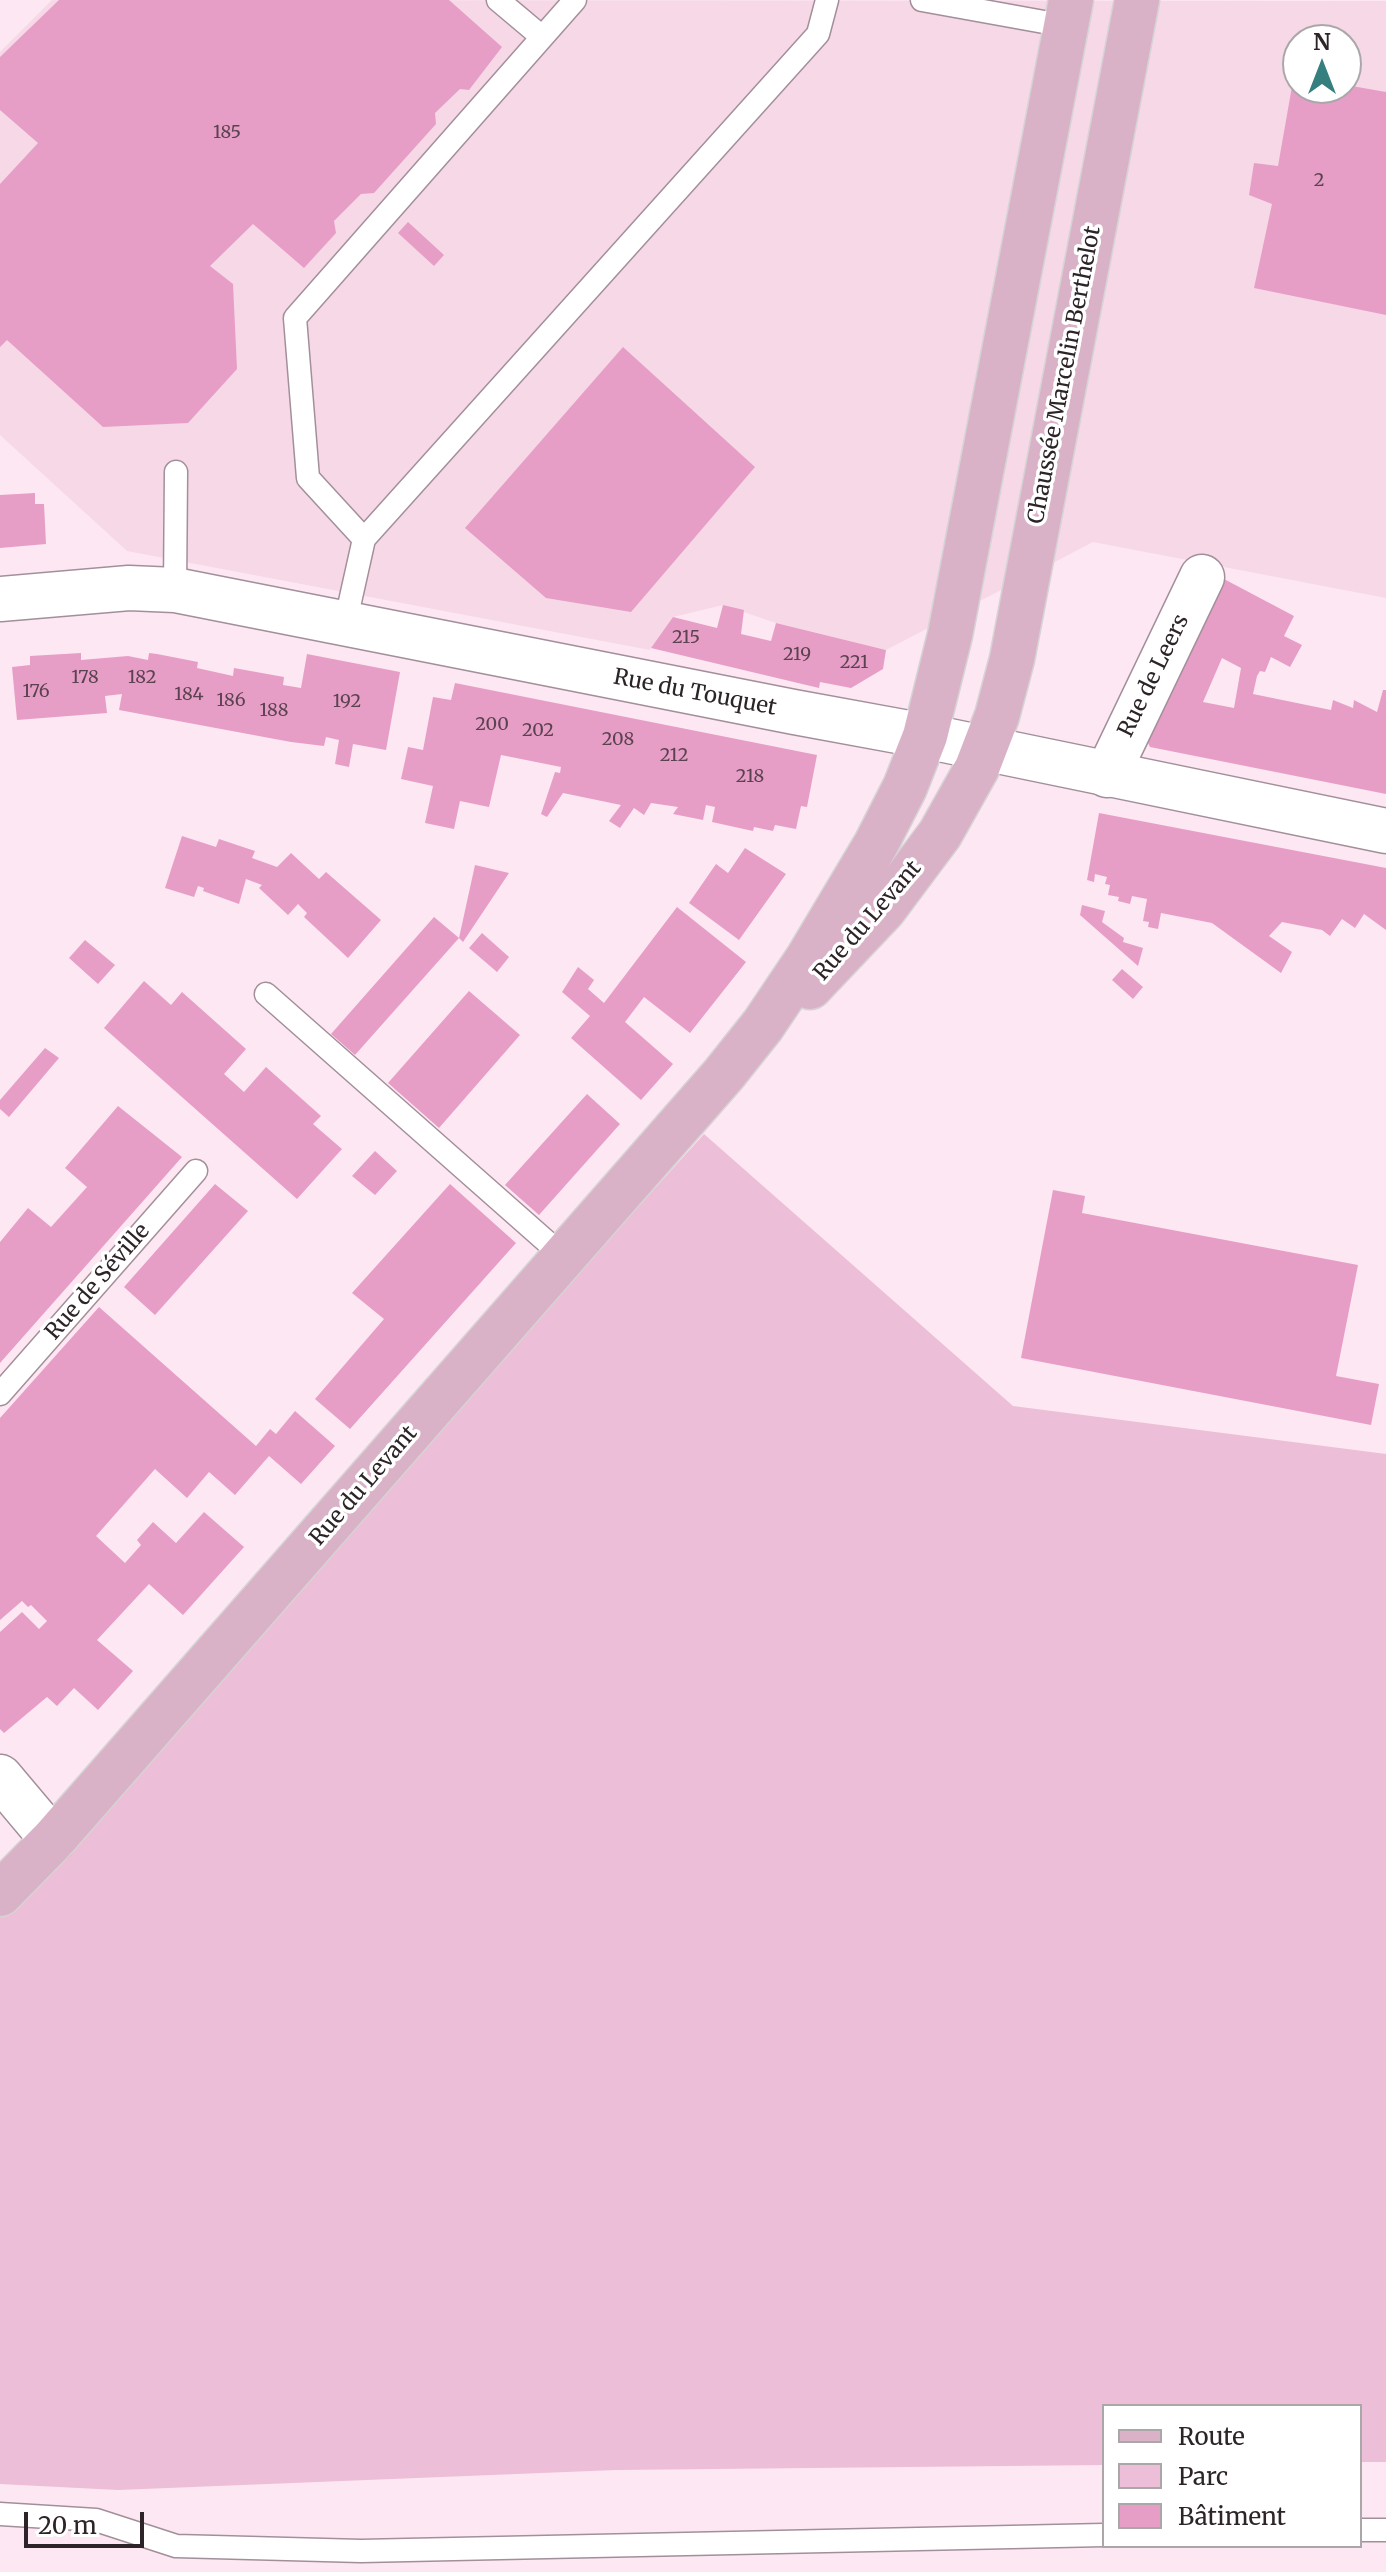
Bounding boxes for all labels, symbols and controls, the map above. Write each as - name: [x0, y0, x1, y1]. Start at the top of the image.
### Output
- north arrow: [1282, 24, 1362, 104]
- text: N: [1313, 28, 1331, 56]
- house number: 185: [213, 122, 241, 144]
- house number: 2: [1314, 170, 1324, 192]
- street label: Chaussée Marcelin Berthelot: [1023, 224, 1107, 526]
- street label: Rue de Leers: [1113, 610, 1195, 742]
- house number: 215: [672, 627, 700, 649]
- house number: 219: [783, 644, 811, 666]
- house number: 221: [840, 652, 868, 674]
- street label: Rue du Touquet: [611, 664, 779, 722]
- house number: 178: [71, 667, 99, 689]
- house number: 182: [128, 667, 156, 689]
- house number: 176: [22, 681, 50, 703]
- house number: 184: [174, 684, 204, 706]
- house number: 186: [216, 690, 246, 712]
- house number: 192: [333, 691, 361, 713]
- house number: 188: [260, 700, 288, 722]
- house number: 200: [475, 714, 509, 736]
- house number: 202: [522, 720, 554, 742]
- house number: 208: [602, 729, 634, 751]
- house number: 212: [660, 745, 688, 767]
- house number: 218: [736, 766, 764, 788]
- street label: Rue du Levant: [809, 856, 927, 986]
- street label: Rue de Séville: [40, 1218, 156, 1346]
- street label: Rue du Levant: [305, 1421, 423, 1551]
- legend: [1102, 2404, 1362, 2548]
- text: Route: [1178, 2421, 1245, 2452]
- text: Parc: [1178, 2461, 1228, 2492]
- scale bar: [28, 2496, 148, 2546]
- text: Bâtiment: [1178, 2501, 1286, 2532]
- text: 20 m: [38, 2510, 97, 2541]

